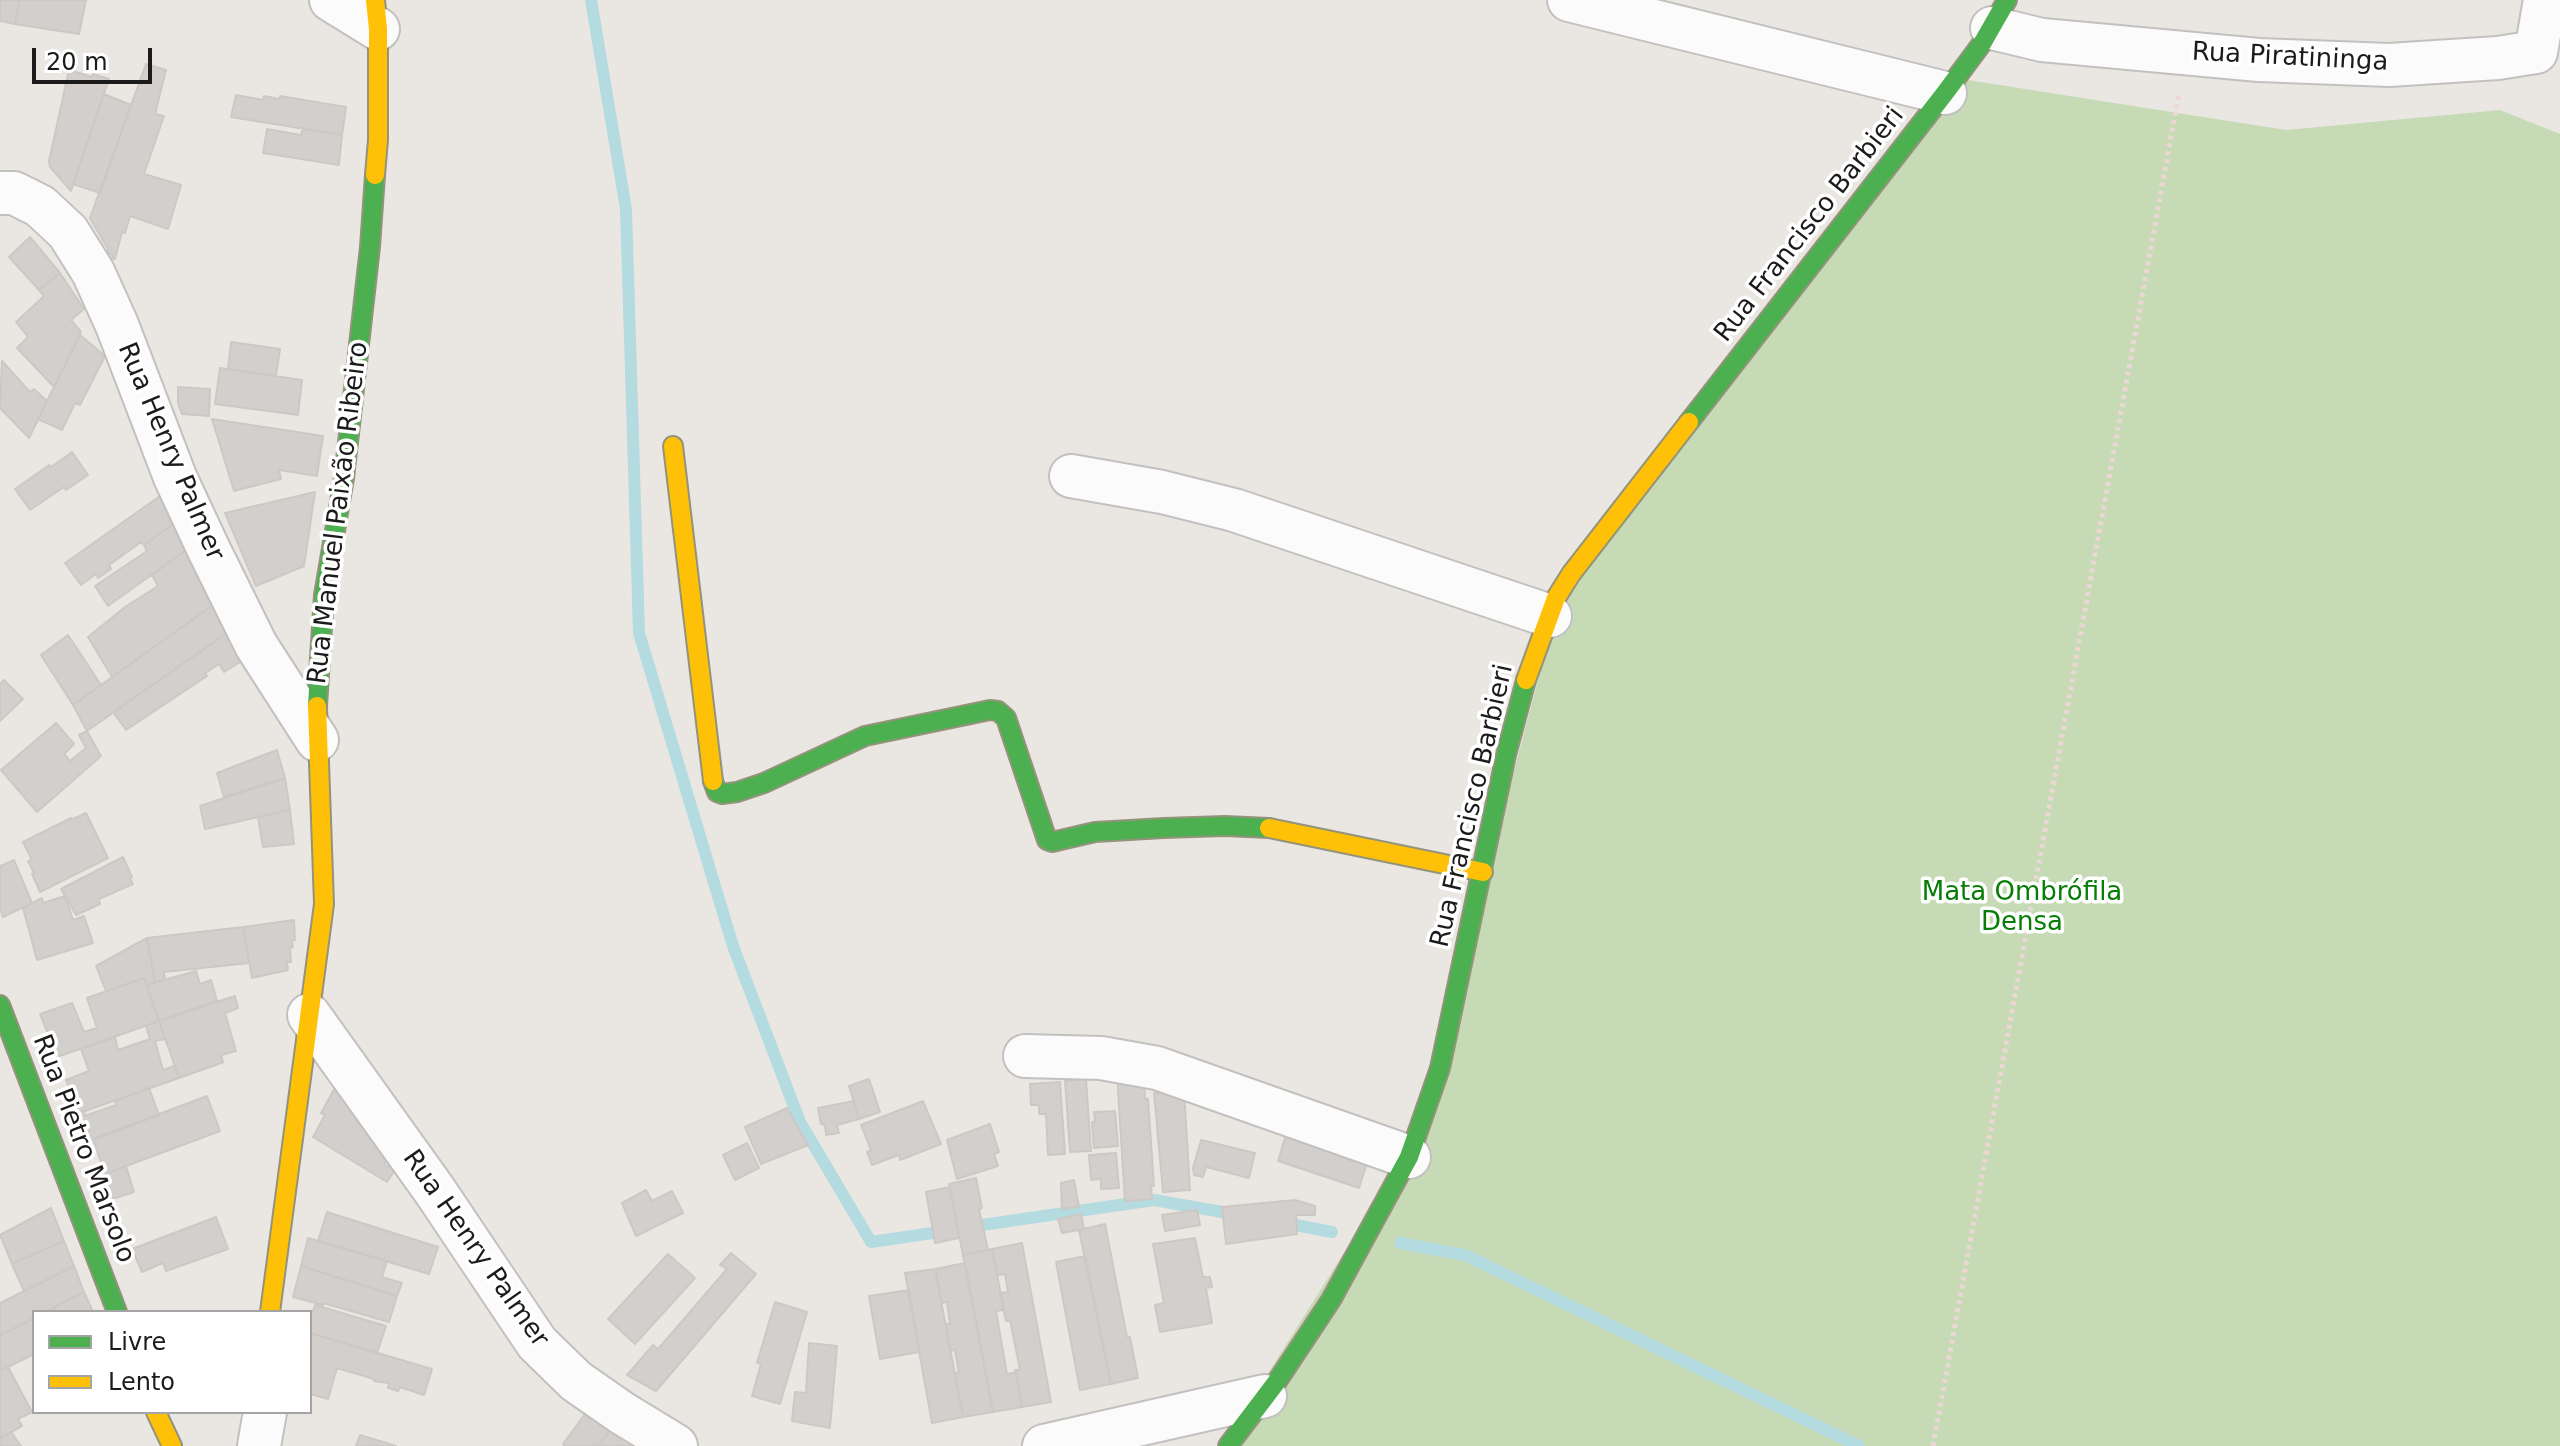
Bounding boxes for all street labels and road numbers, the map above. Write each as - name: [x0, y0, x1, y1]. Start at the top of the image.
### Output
- street label: Rua Piratininga: [2191, 37, 2389, 79]
- street label: Rua Francisco Barbieri: [1709, 101, 1911, 349]
- street label: Rua Henry Palmer: [110, 338, 230, 566]
- street label: Rua Manuel Paixão Ribeiro: [303, 340, 375, 686]
- street label: Rua Francisco Barbieri: [1425, 662, 1521, 950]
- street label: Rua Pietro Marsolo: [25, 1030, 141, 1268]
- street label: Rua Henry Palmer: [395, 1144, 555, 1354]

